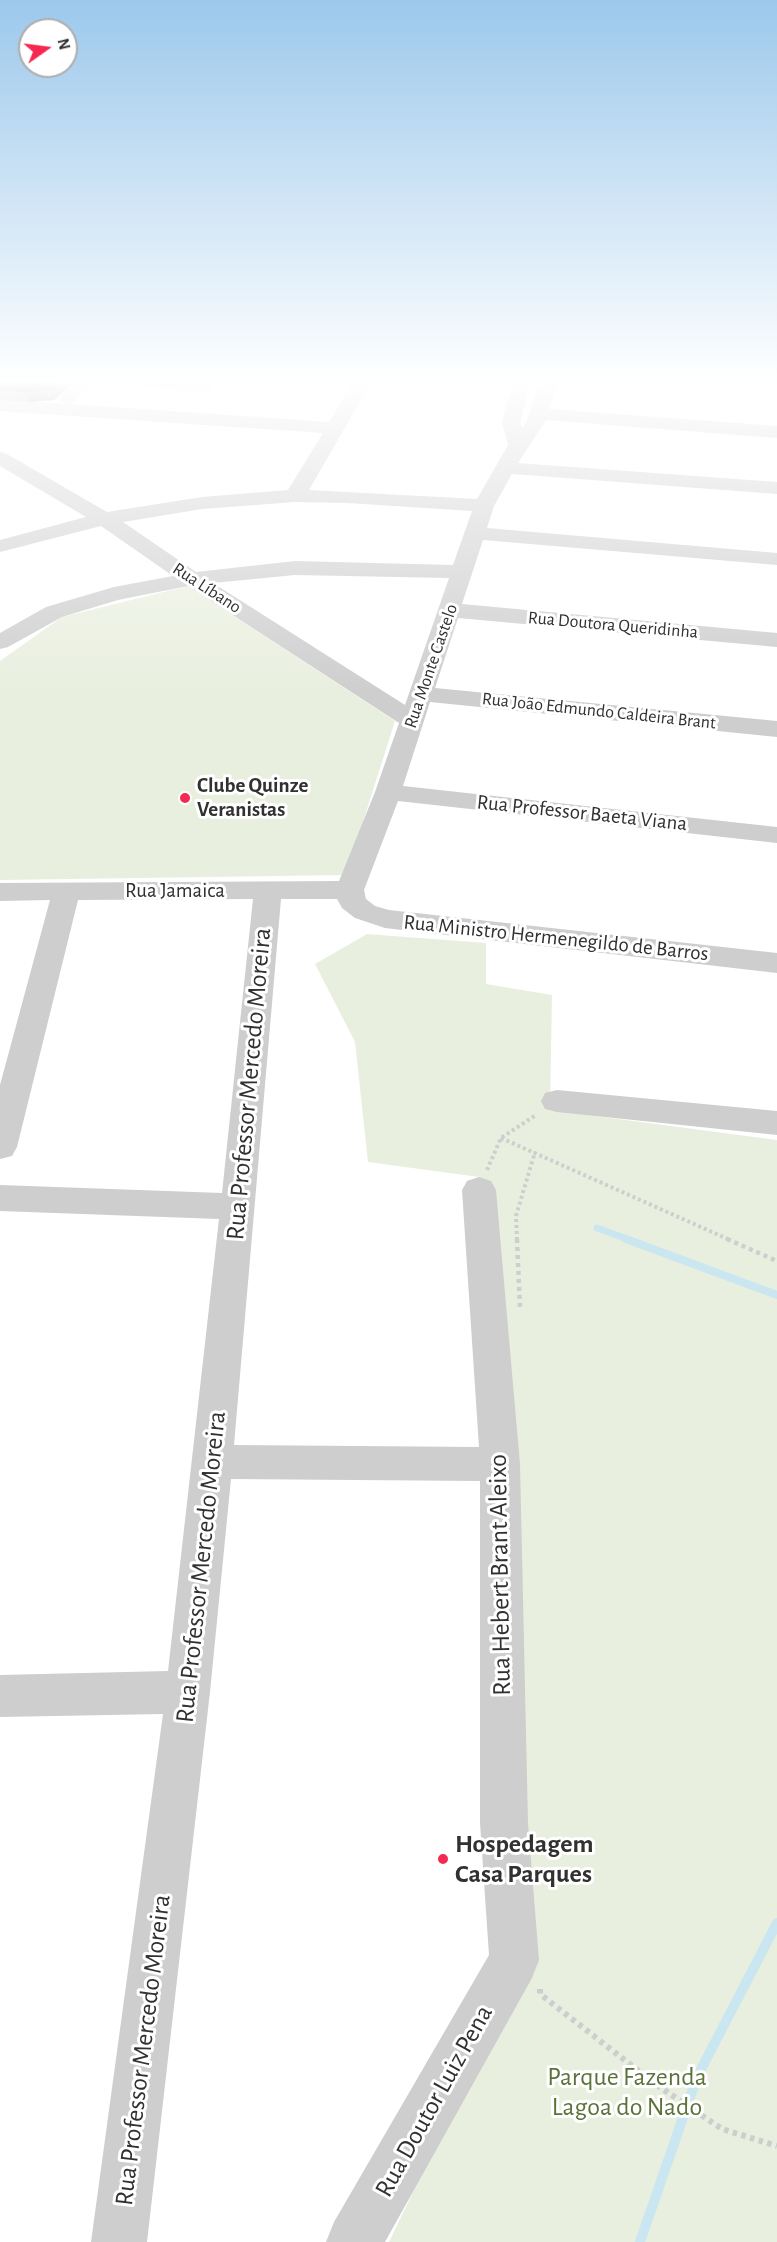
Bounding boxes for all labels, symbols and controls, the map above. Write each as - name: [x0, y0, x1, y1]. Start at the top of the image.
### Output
- north arrow: [18, 18, 78, 78]
- text: N: [54, 37, 73, 51]
- street label: Rua Líbano: [169, 558, 245, 618]
- street label: Rua Monte Castelo: [400, 601, 462, 731]
- street label: Rua Doutora Queridinha: [527, 607, 699, 643]
- street label: Rua João Edmundo Caldeira Brant: [481, 688, 717, 734]
- place label: Clube Quinze Veranistas: [197, 773, 308, 823]
- street label: Rua Professor Baeta Viana: [476, 789, 688, 837]
- marker: Clube Quinze Veranistas: [178, 791, 192, 805]
- street label: Rua Jamaica: [125, 878, 225, 904]
- street label: Rua Ministro Hermenegildo de Barros: [402, 909, 710, 967]
- street label: Rua Professor Mercedo Moreira: [220, 927, 278, 1241]
- street label: Rua Professor Mercedo Moreira: [169, 1410, 233, 1724]
- street label: Rua Hebert Brant Aleixo: [482, 1454, 518, 1696]
- place label: Hospedagem Casa Parques: [455, 1828, 593, 1889]
- marker: Hospedagem Casa Parques: [436, 1852, 450, 1866]
- street label: Rua Professor Mercedo Moreira: [108, 1893, 178, 2207]
- street label: Rua Doutor Luiz Pena: [368, 2000, 500, 2202]
- park label: Parque Fazenda Lagoa do Nado: [547, 2061, 707, 2122]

